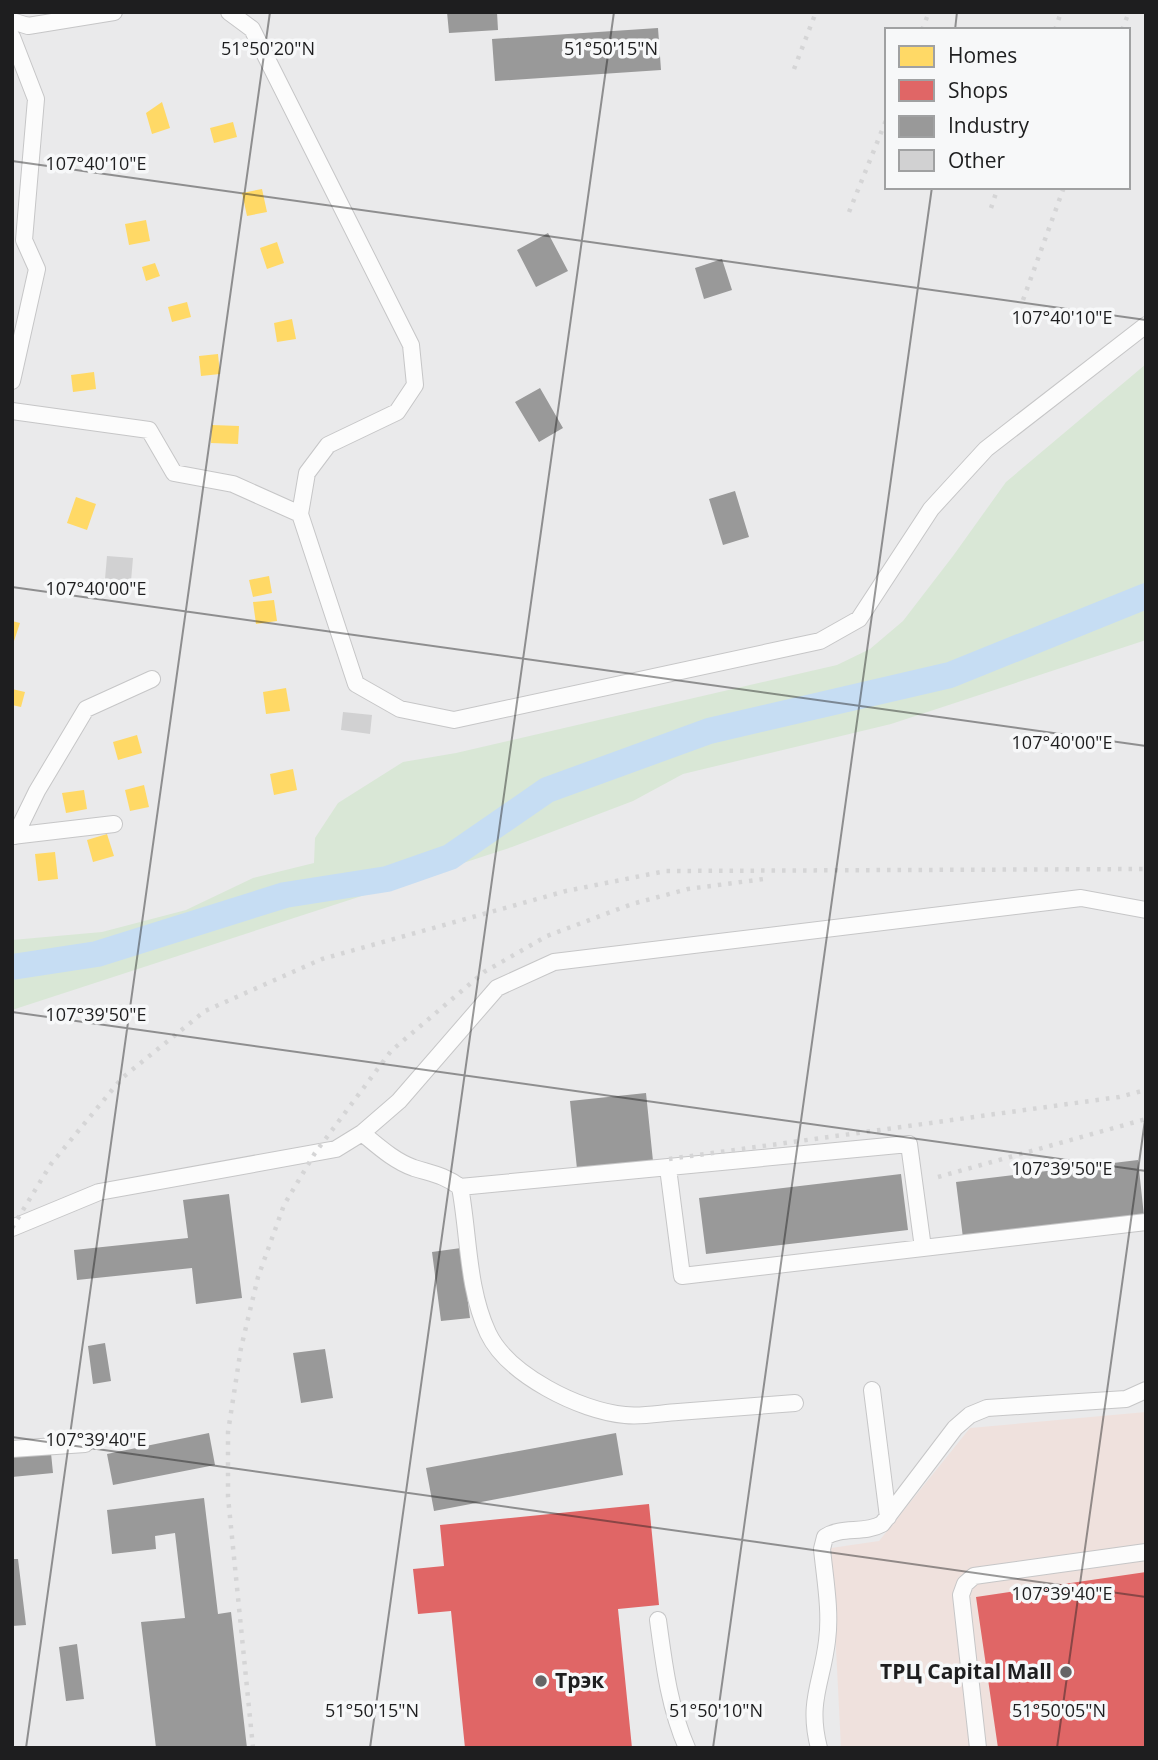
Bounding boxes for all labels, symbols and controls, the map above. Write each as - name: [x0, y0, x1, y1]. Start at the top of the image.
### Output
- legend: [885, 28, 1130, 189]
- text: 51°50'20"N: [221, 36, 315, 60]
- text: 51°50'15"N: [564, 36, 658, 60]
- text: Homes: [948, 41, 1017, 69]
- text: Shops: [948, 76, 1008, 104]
- text: Industry: [948, 111, 1030, 139]
- text: Other: [948, 146, 1005, 174]
- text: 107°40'10"E: [46, 151, 146, 175]
- text: 107°40'10"E: [1012, 305, 1112, 329]
- text: 107°40'00"E: [46, 576, 146, 600]
- text: 107°40'00"E: [1012, 730, 1112, 754]
- text: 107°39'50"E: [46, 1002, 146, 1026]
- text: 107°39'50"E: [1012, 1156, 1112, 1180]
- text: 107°39'40"E: [46, 1427, 146, 1451]
- text: 107°39'40"E: [1012, 1581, 1112, 1605]
- place label: ТРЦ Capital Mall: [880, 1657, 1052, 1685]
- marker: ТРЦ Capital Mall: [1058, 1664, 1074, 1680]
- place label: Трэк: [555, 1666, 604, 1694]
- marker: Трэк: [533, 1673, 549, 1689]
- text: 51°50'15"N: [325, 1698, 419, 1722]
- text: 51°50'10"N: [669, 1698, 763, 1722]
- text: 51°50'05"N: [1012, 1698, 1106, 1722]

